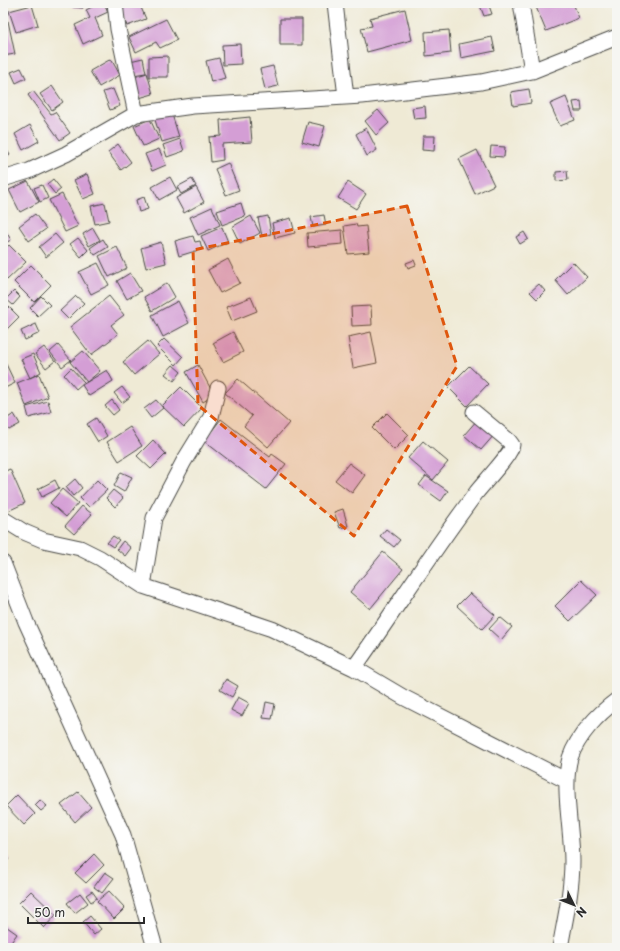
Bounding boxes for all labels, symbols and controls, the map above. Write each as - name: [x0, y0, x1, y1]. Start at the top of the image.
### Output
- north arrow: [554, 885, 594, 925]
- scale bar: [28, 899, 144, 925]
- text: 50 m: [34, 903, 65, 921]
- text: N: [572, 903, 591, 921]

